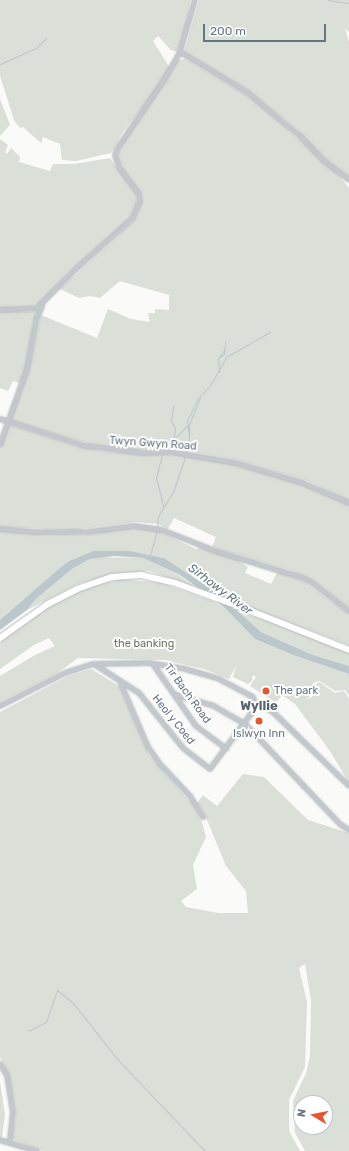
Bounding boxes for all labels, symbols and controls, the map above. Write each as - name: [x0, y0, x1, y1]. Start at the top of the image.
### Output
- scale bar: [205, 16, 328, 42]
- text: 200 m: [210, 24, 246, 38]
- street label: Twyn Gwyn Road: [109, 434, 197, 454]
- water label: Sirhowy River: [185, 561, 255, 619]
- park label: the banking: [114, 637, 174, 651]
- street label: Tir Bach Road: [161, 661, 213, 727]
- place label: The park: [274, 684, 318, 698]
- marker: The park: [261, 686, 271, 696]
- street label: Heol y Coed: [149, 692, 197, 748]
- district label: Wyllie: [240, 698, 278, 714]
- marker: Islwyn Inn: [254, 716, 264, 726]
- place label: Islwyn Inn: [233, 727, 285, 741]
- north arrow: [293, 1095, 333, 1135]
- text: N: [295, 1108, 309, 1118]

